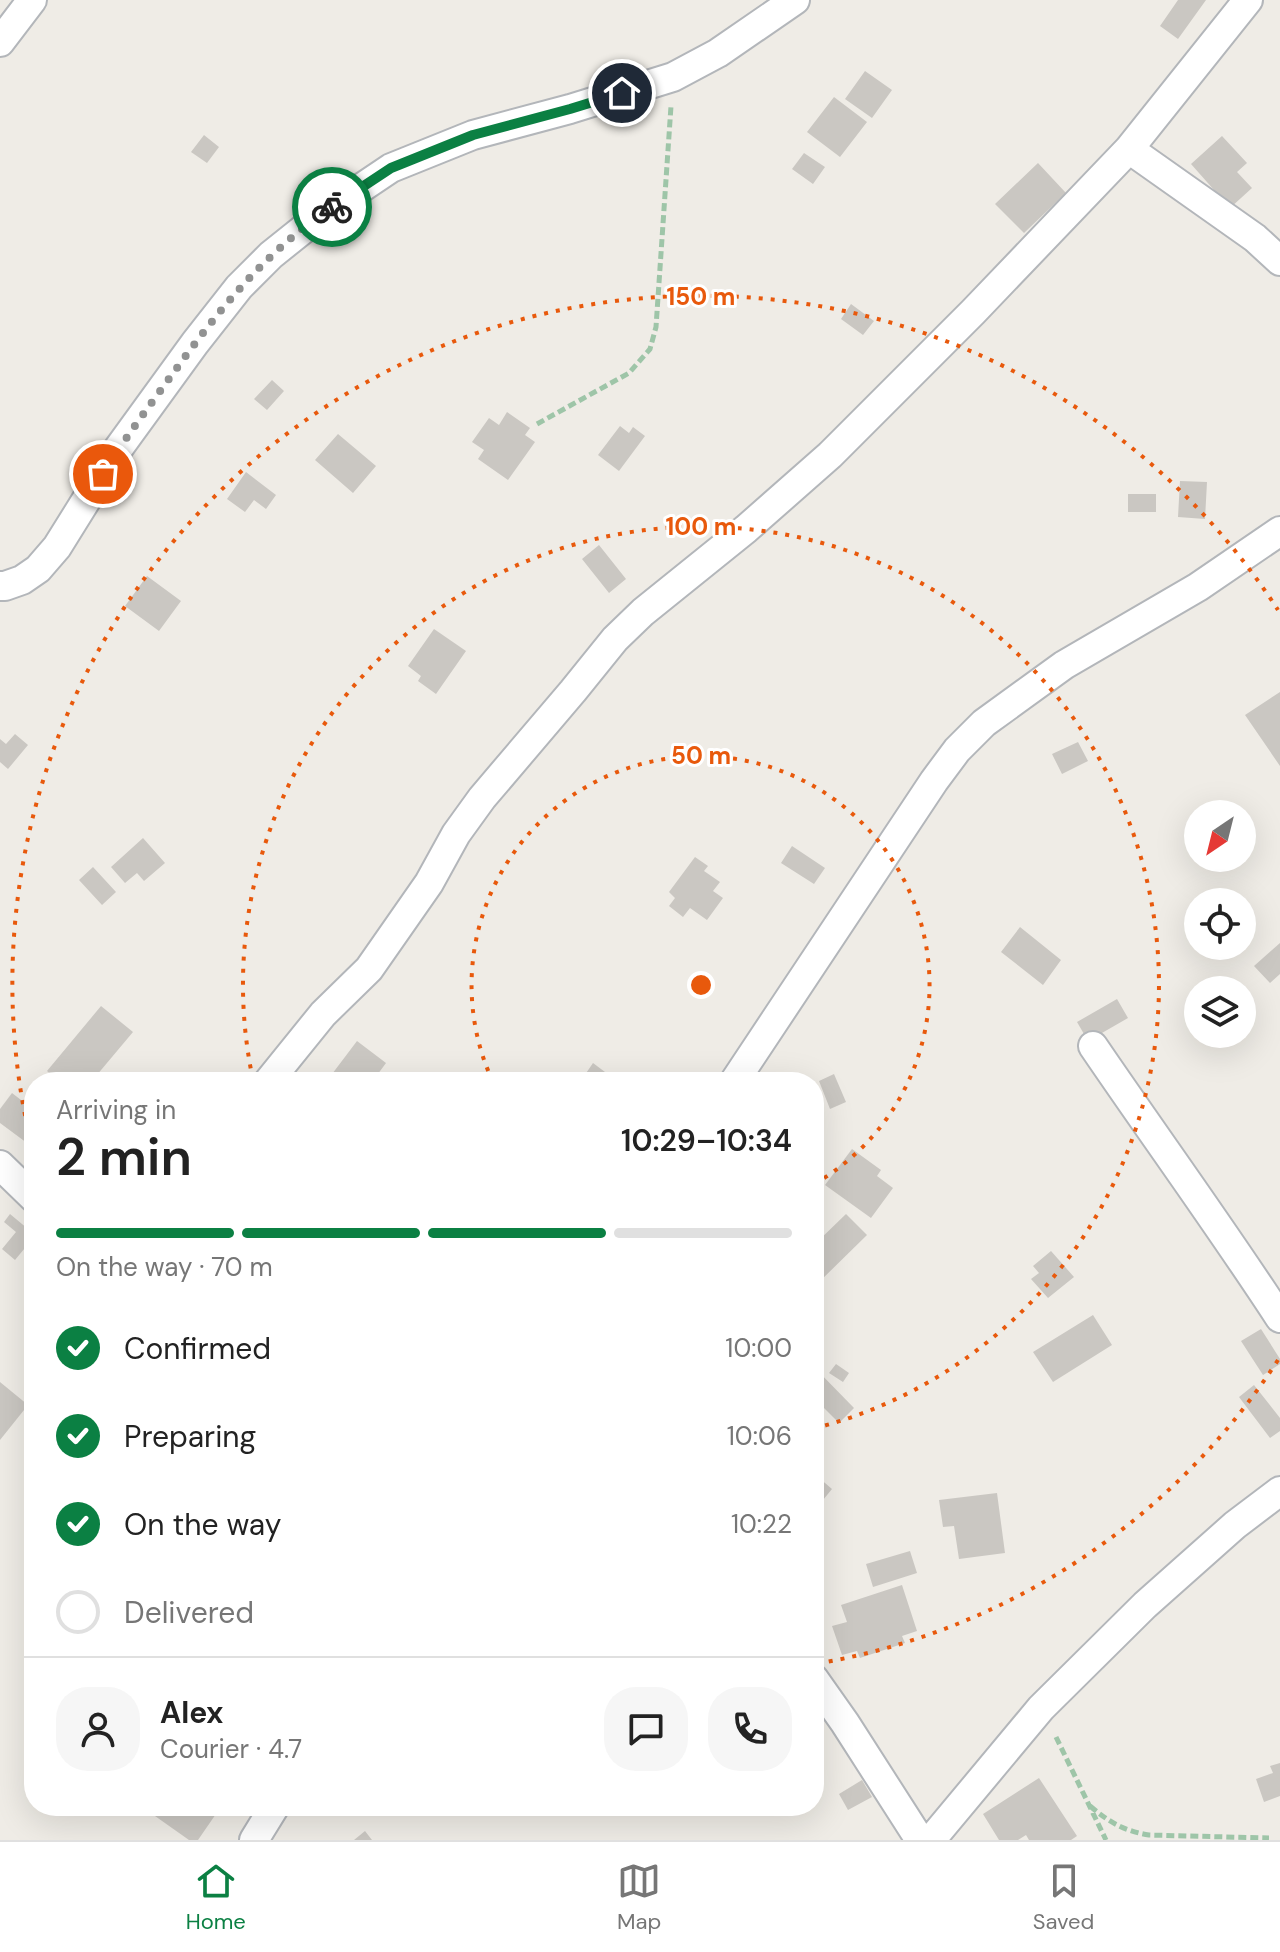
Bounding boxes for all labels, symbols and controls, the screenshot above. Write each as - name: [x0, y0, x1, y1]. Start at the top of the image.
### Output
- pin: [588, 59, 656, 127]
- icon: home: [600, 71, 644, 115]
- courier: [292, 167, 372, 247]
- icon: bike: [310, 185, 354, 229]
- text: 150 m: [667, 281, 735, 312]
- pin: [69, 440, 137, 508]
- icon: bag: [81, 452, 125, 496]
- text: 100 m: [666, 511, 736, 542]
- text: 50 m: [671, 740, 731, 771]
- north arrow: [1184, 800, 1256, 872]
- map controls: [1184, 800, 1256, 1048]
- button: locate: [1184, 888, 1256, 960]
- centre of rings: [687, 971, 715, 999]
- button: layers: [1184, 976, 1256, 1048]
- text: Arriving in: [56, 1093, 176, 1127]
- text: 10:29–10:34: [621, 1121, 792, 1160]
- text: 2 min: [56, 1123, 192, 1191]
- text: On the way · 70 m: [56, 1250, 273, 1284]
- icon: check: [56, 1326, 100, 1370]
- text: Confirmed: [124, 1329, 271, 1368]
- text: 10:00: [725, 1331, 792, 1365]
- icon: check: [56, 1414, 100, 1458]
- text: Preparing: [124, 1417, 256, 1456]
- text: 10:06: [727, 1419, 792, 1453]
- icon: check: [56, 1502, 100, 1546]
- text: On the way: [124, 1505, 281, 1544]
- text: 10:22: [731, 1507, 792, 1541]
- text: Delivered: [124, 1593, 254, 1632]
- button: person: [56, 1687, 140, 1771]
- button: chat: [604, 1687, 688, 1771]
- button: phone: [708, 1687, 792, 1771]
- text: Alex: [160, 1693, 223, 1732]
- text: Courier · 4.7: [160, 1732, 302, 1766]
- tab: Home: [186, 1859, 246, 1936]
- tab: Map: [617, 1859, 661, 1936]
- tab: Saved: [1033, 1859, 1094, 1936]

